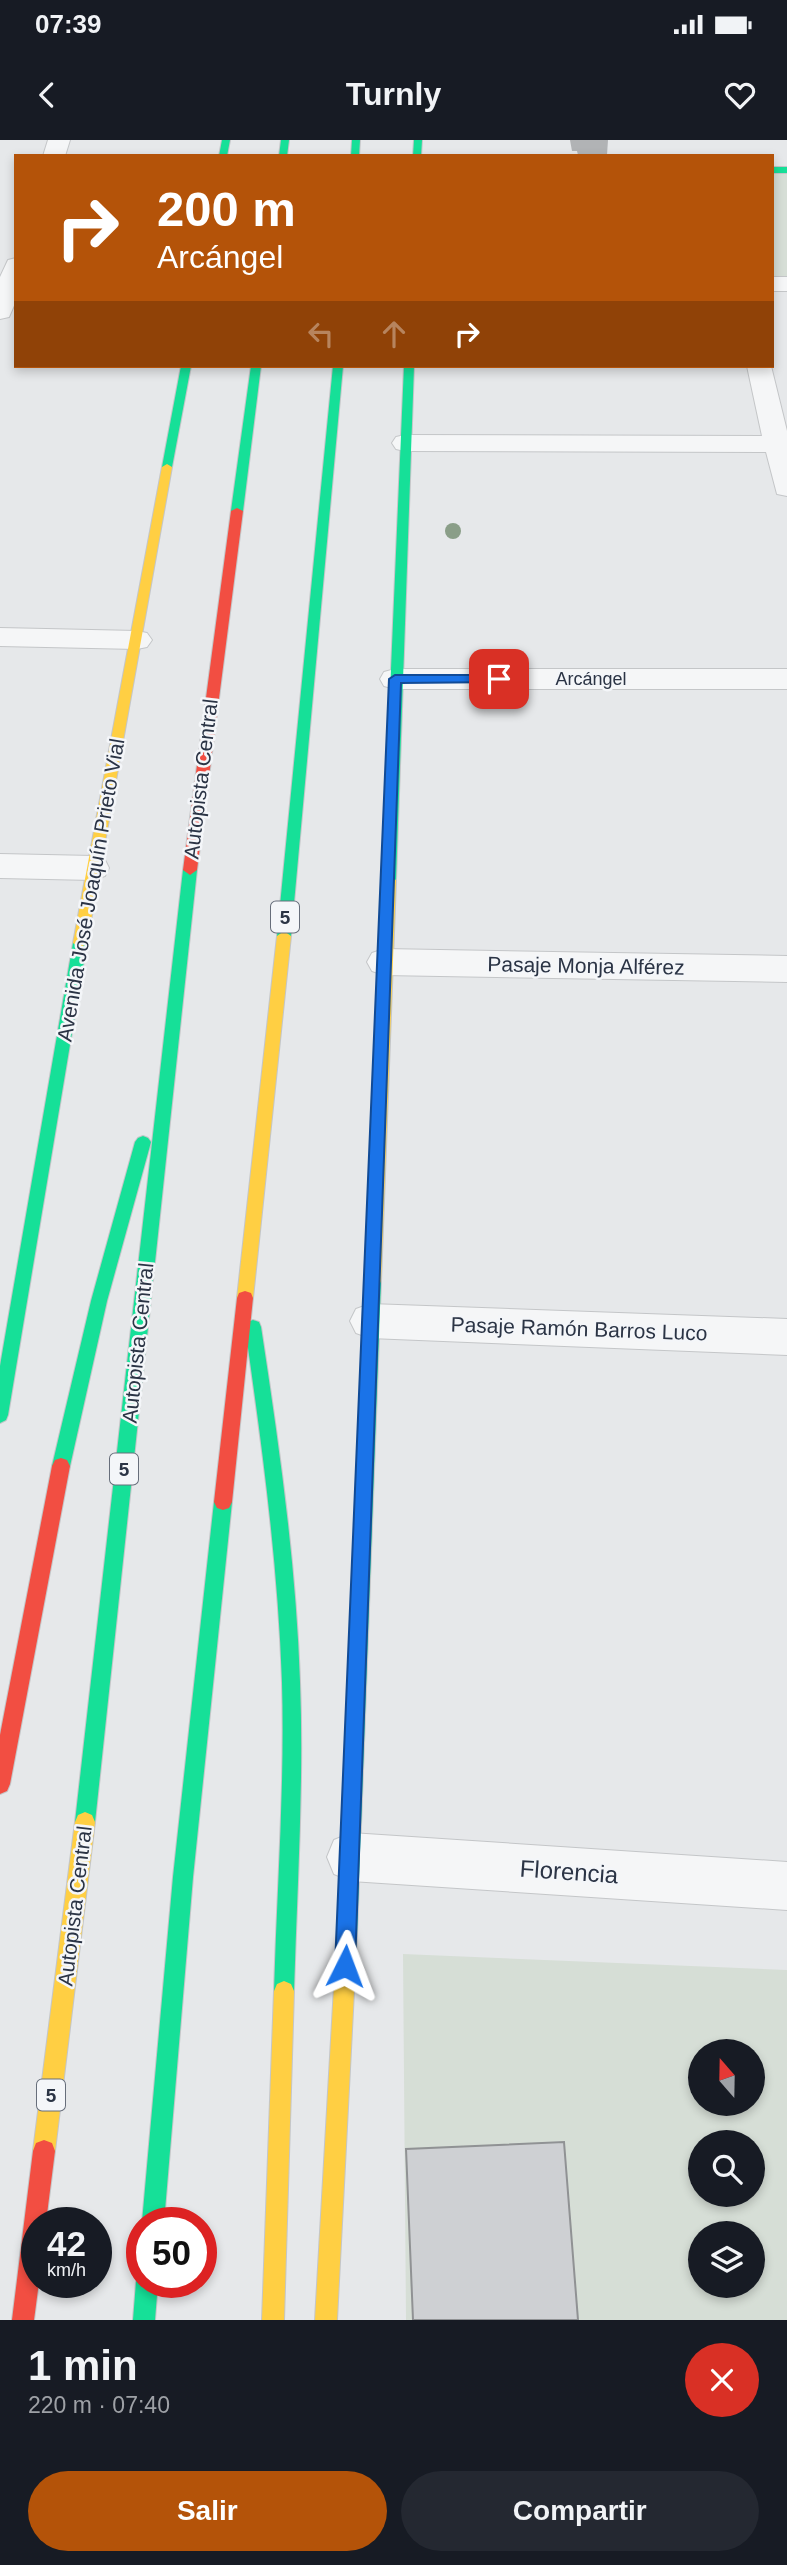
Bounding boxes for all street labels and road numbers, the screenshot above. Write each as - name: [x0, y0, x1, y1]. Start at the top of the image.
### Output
- street label: Arcángel: [555, 669, 627, 689]
- street label: Autopista Central: [179, 698, 222, 860]
- street label: Avenida José Joaquín Prieto Vial: [52, 737, 129, 1043]
- road number: 5: [271, 902, 299, 932]
- street label: Pasaje Monja Alférez: [487, 952, 685, 979]
- street label: Autopista Central: [118, 1262, 157, 1424]
- street label: Pasaje Ramón Barros Luco: [450, 1313, 708, 1344]
- road number: 5: [110, 1454, 138, 1484]
- street label: Autopista Central: [53, 1825, 96, 1987]
- street label: Florencia: [519, 1855, 620, 1888]
- road number: 5: [37, 2080, 65, 2110]

